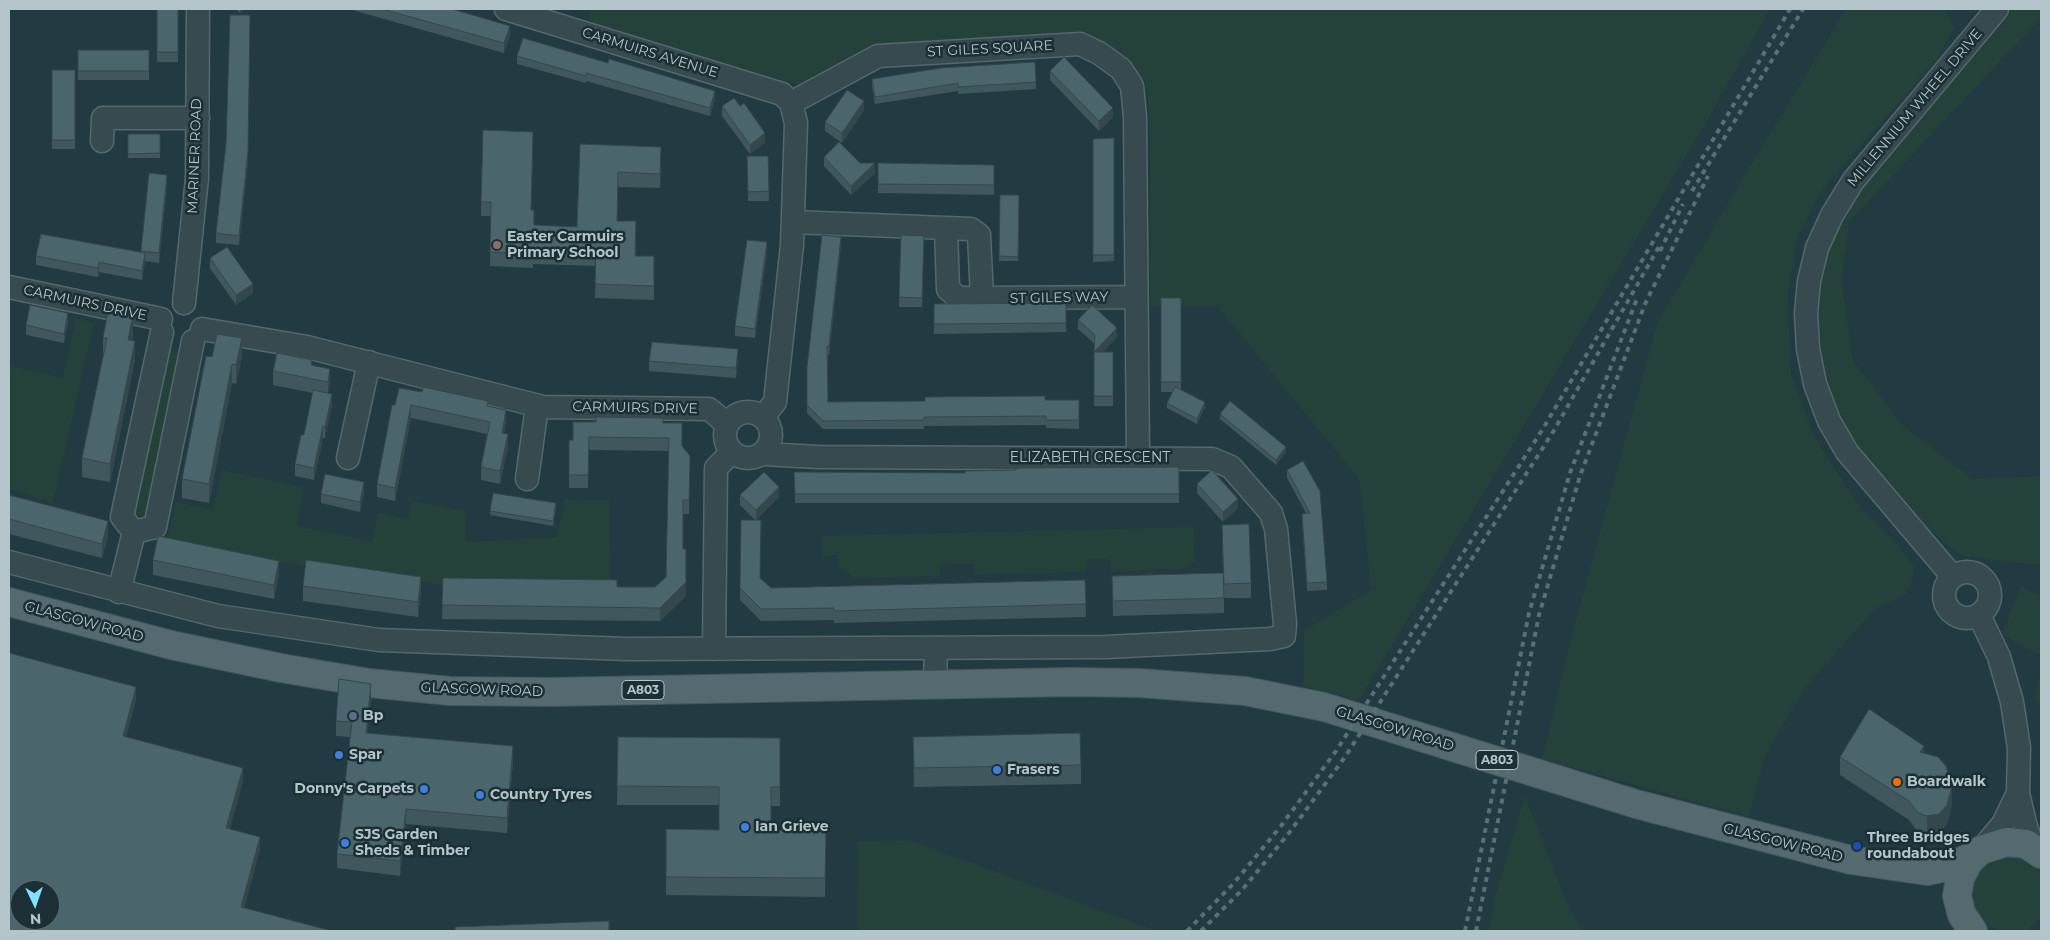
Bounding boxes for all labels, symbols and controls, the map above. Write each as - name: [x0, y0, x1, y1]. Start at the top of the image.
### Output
- street label: CARMUIRS AVENUE: [580, 24, 720, 82]
- street label: MILLENNIUM WHEEL DRIVE: [1844, 26, 1986, 190]
- street label: ST GILES SQUARE: [927, 37, 1053, 61]
- street label: MARINER ROAD: [185, 98, 205, 214]
- place label: Easter Carmuirs Primary School: [507, 229, 624, 262]
- marker: Easter Carmuirs Primary School: [491, 239, 503, 251]
- street label: CARMUIRS DRIVE: [22, 282, 148, 324]
- street label: ST GILES WAY: [1010, 289, 1108, 307]
- street label: CARMUIRS DRIVE: [572, 399, 698, 417]
- street label: ELIZABETH CRESCENT: [1010, 450, 1170, 466]
- street label: GLASGOW ROAD: [23, 598, 145, 646]
- street label: GLASGOW ROAD: [420, 679, 544, 701]
- road number: A803: [622, 680, 664, 700]
- street label: GLASGOW ROAD: [1334, 703, 1456, 755]
- place label: Bp: [363, 708, 383, 724]
- marker: Bp: [347, 710, 359, 722]
- place label: Spar: [349, 747, 382, 763]
- marker: Spar: [333, 749, 345, 761]
- road number: A803: [1476, 750, 1518, 770]
- place label: Frasers: [1007, 762, 1060, 778]
- marker: Frasers: [991, 764, 1003, 776]
- place label: Boardwalk: [1907, 774, 1986, 790]
- marker: Boardwalk: [1891, 776, 1903, 788]
- place label: Donny's Carpets: [294, 781, 414, 797]
- marker: Donny's Carpets: [418, 783, 430, 795]
- place label: Country Tyres: [490, 787, 592, 803]
- marker: Country Tyres: [474, 789, 486, 801]
- place label: Ian Grieve: [755, 819, 829, 835]
- street label: GLASGOW ROAD: [1722, 820, 1844, 866]
- marker: Ian Grieve: [739, 821, 751, 833]
- place label: SJS Garden Sheds & Timber: [355, 827, 470, 860]
- place label: Three Bridges roundabout: [1867, 830, 1970, 862]
- marker: SJS Garden Sheds & Timber: [339, 837, 351, 849]
- marker: Three Bridges roundabout: [1851, 840, 1863, 852]
- north arrow: [10, 880, 60, 930]
- text: N: [30, 910, 42, 928]

